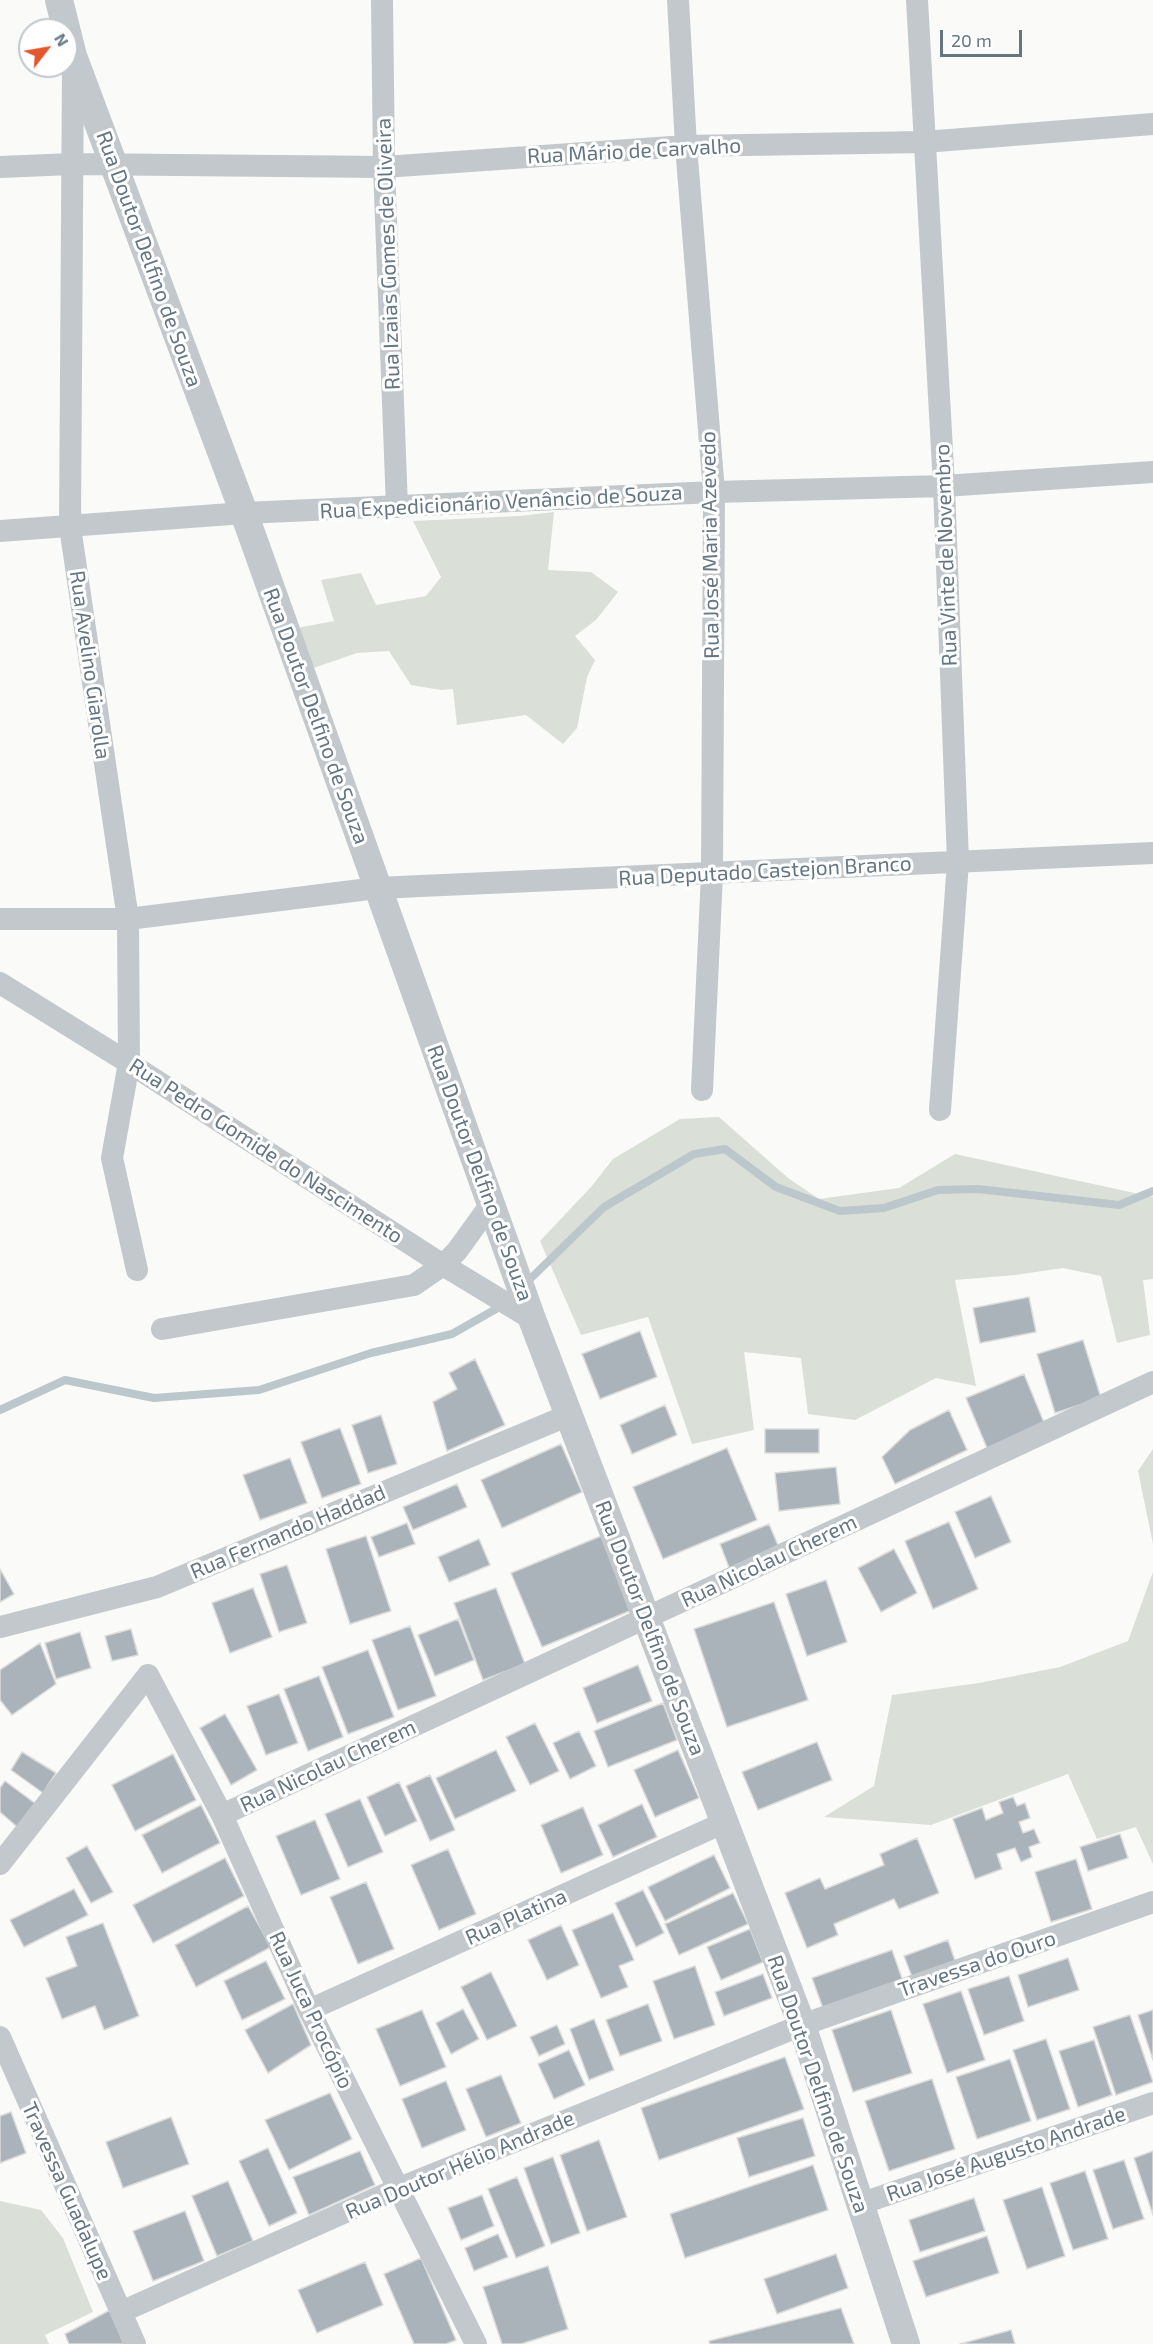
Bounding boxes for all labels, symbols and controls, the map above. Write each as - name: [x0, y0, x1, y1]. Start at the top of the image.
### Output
- north arrow: [18, 18, 78, 78]
- scale bar: [943, 18, 1026, 56]
- text: 20 m: [951, 29, 992, 51]
- text: N: [51, 30, 73, 49]
- street label: Rua Izaias Gomes de Oliveira: [371, 118, 405, 390]
- street label: Rua Doutor Delfino de Souza: [91, 127, 207, 391]
- street label: Rua Mário de Carvalho: [526, 133, 742, 169]
- street label: Rua José Maria Azevedo: [695, 431, 725, 659]
- street label: Rua Vinte de Novembro: [930, 443, 962, 667]
- street label: Rua Expedicionário Venâncio de Souza: [319, 480, 683, 524]
- street label: Rua Avelino Giarolla: [64, 569, 116, 761]
- street label: Rua Doutor Delfino de Souza: [258, 584, 374, 848]
- street label: Rua Deputado Castejon Branco: [618, 851, 912, 891]
- street label: Rua Doutor Delfino de Souza: [422, 1041, 538, 1305]
- street label: Rua Pedro Gomide do Nascimento: [124, 1053, 408, 1249]
- street label: Rua Fernando Haddad: [187, 1479, 389, 1585]
- street label: Rua Doutor Delfino de Souza: [590, 1497, 710, 1759]
- street label: Rua Nicolau Cherem: [677, 1509, 861, 1613]
- street label: Rua Nicolau Cherem: [236, 1714, 420, 1818]
- street label: Rua Platina: [461, 1883, 571, 1951]
- street label: Travessa do Ouro: [895, 1925, 1059, 2003]
- street label: Rua Juca Procópio: [264, 1927, 358, 2093]
- street label: Rua Doutor Delfino de Souza: [762, 1952, 874, 2216]
- street label: Travessa Guadalupe: [16, 2098, 118, 2284]
- street label: Rua José Augusto Andrade: [883, 2101, 1129, 2207]
- street label: Rua Doutor Hélio Andrade: [342, 2105, 578, 2225]

